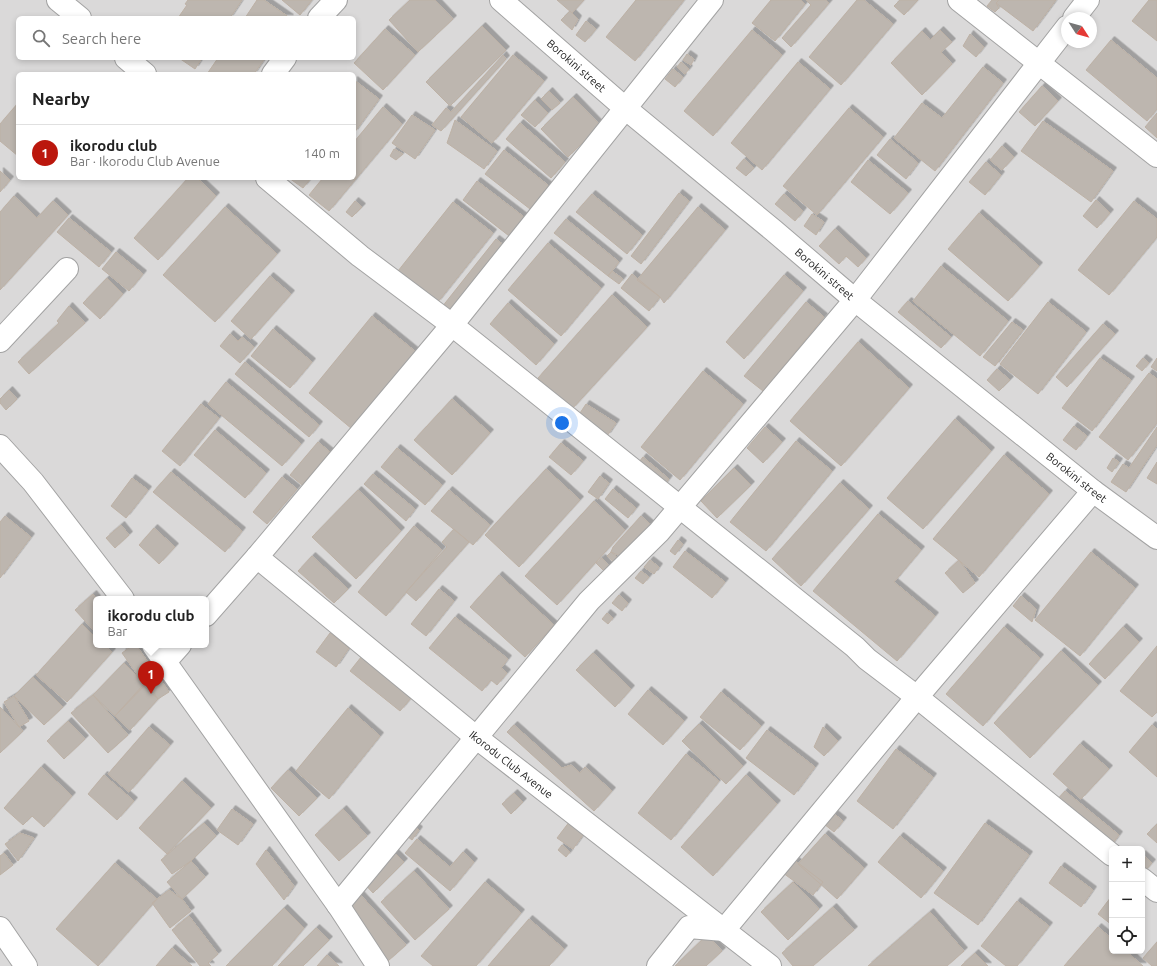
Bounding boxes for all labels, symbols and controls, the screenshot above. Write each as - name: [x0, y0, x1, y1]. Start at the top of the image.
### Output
- north arrow: [1061, 12, 1097, 48]
- search box: [16, 16, 356, 60]
- icon: search: [30, 27, 52, 49]
- text: Search here: [62, 30, 141, 47]
- street label: Borokini street: [545, 37, 609, 95]
- text: Nearby: [32, 89, 90, 108]
- text: ikorodu club: [70, 137, 157, 154]
- text: 1: [41, 146, 49, 160]
- text: 140 m: [304, 146, 340, 160]
- text: Bar · Ikorodu Club Avenue: [70, 154, 220, 168]
- street label: Borokini street: [793, 246, 857, 303]
- your location: [552, 413, 572, 433]
- street label: Borokini street: [1044, 450, 1110, 505]
- popup: [93, 596, 209, 648]
- text: ikorodu club: [107, 607, 195, 624]
- text: Bar: [107, 624, 127, 638]
- pin: 1: [138, 661, 164, 694]
- street label: Ikorodu Club Avenue: [467, 728, 555, 801]
- map controls: [1109, 846, 1145, 954]
- button: +: [1109, 846, 1145, 882]
- button: −: [1109, 882, 1145, 918]
- button: locate: [1109, 918, 1145, 954]

